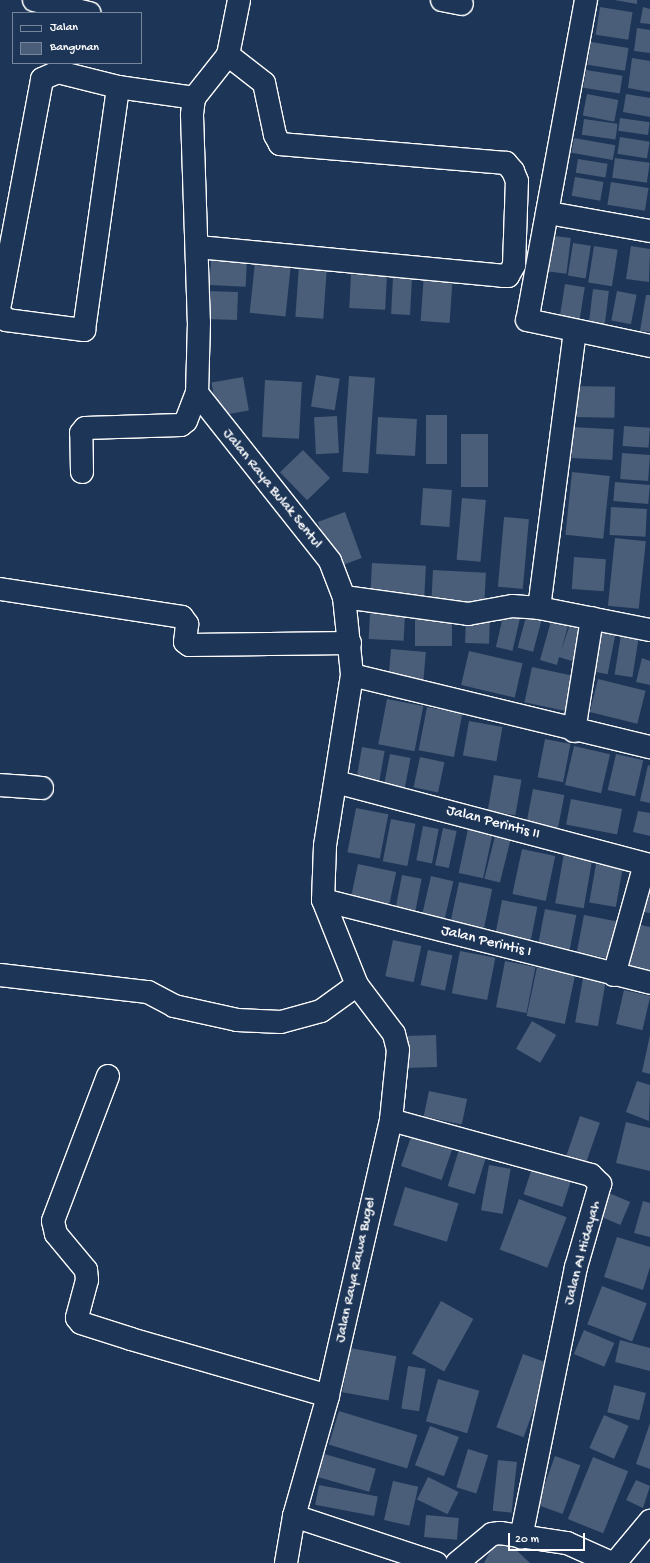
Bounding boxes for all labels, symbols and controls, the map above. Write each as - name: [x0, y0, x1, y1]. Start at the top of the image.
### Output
- legend: [12, 12, 142, 64]
- text: Jalan: [50, 21, 78, 35]
- text: Bangunan: [50, 41, 99, 55]
- street label: Jalan Raya Bulak Sentul: [218, 425, 326, 553]
- street label: Jalan Perintis II: [444, 802, 542, 844]
- street label: Jalan Perintis I: [439, 922, 533, 962]
- street label: Jalan Raya Rawa Bugel: [332, 1196, 380, 1344]
- street label: Jalan Al Hidayah: [560, 1199, 606, 1307]
- scale bar: [510, 1525, 587, 1551]
- text: 20 m: [515, 1533, 539, 1547]

